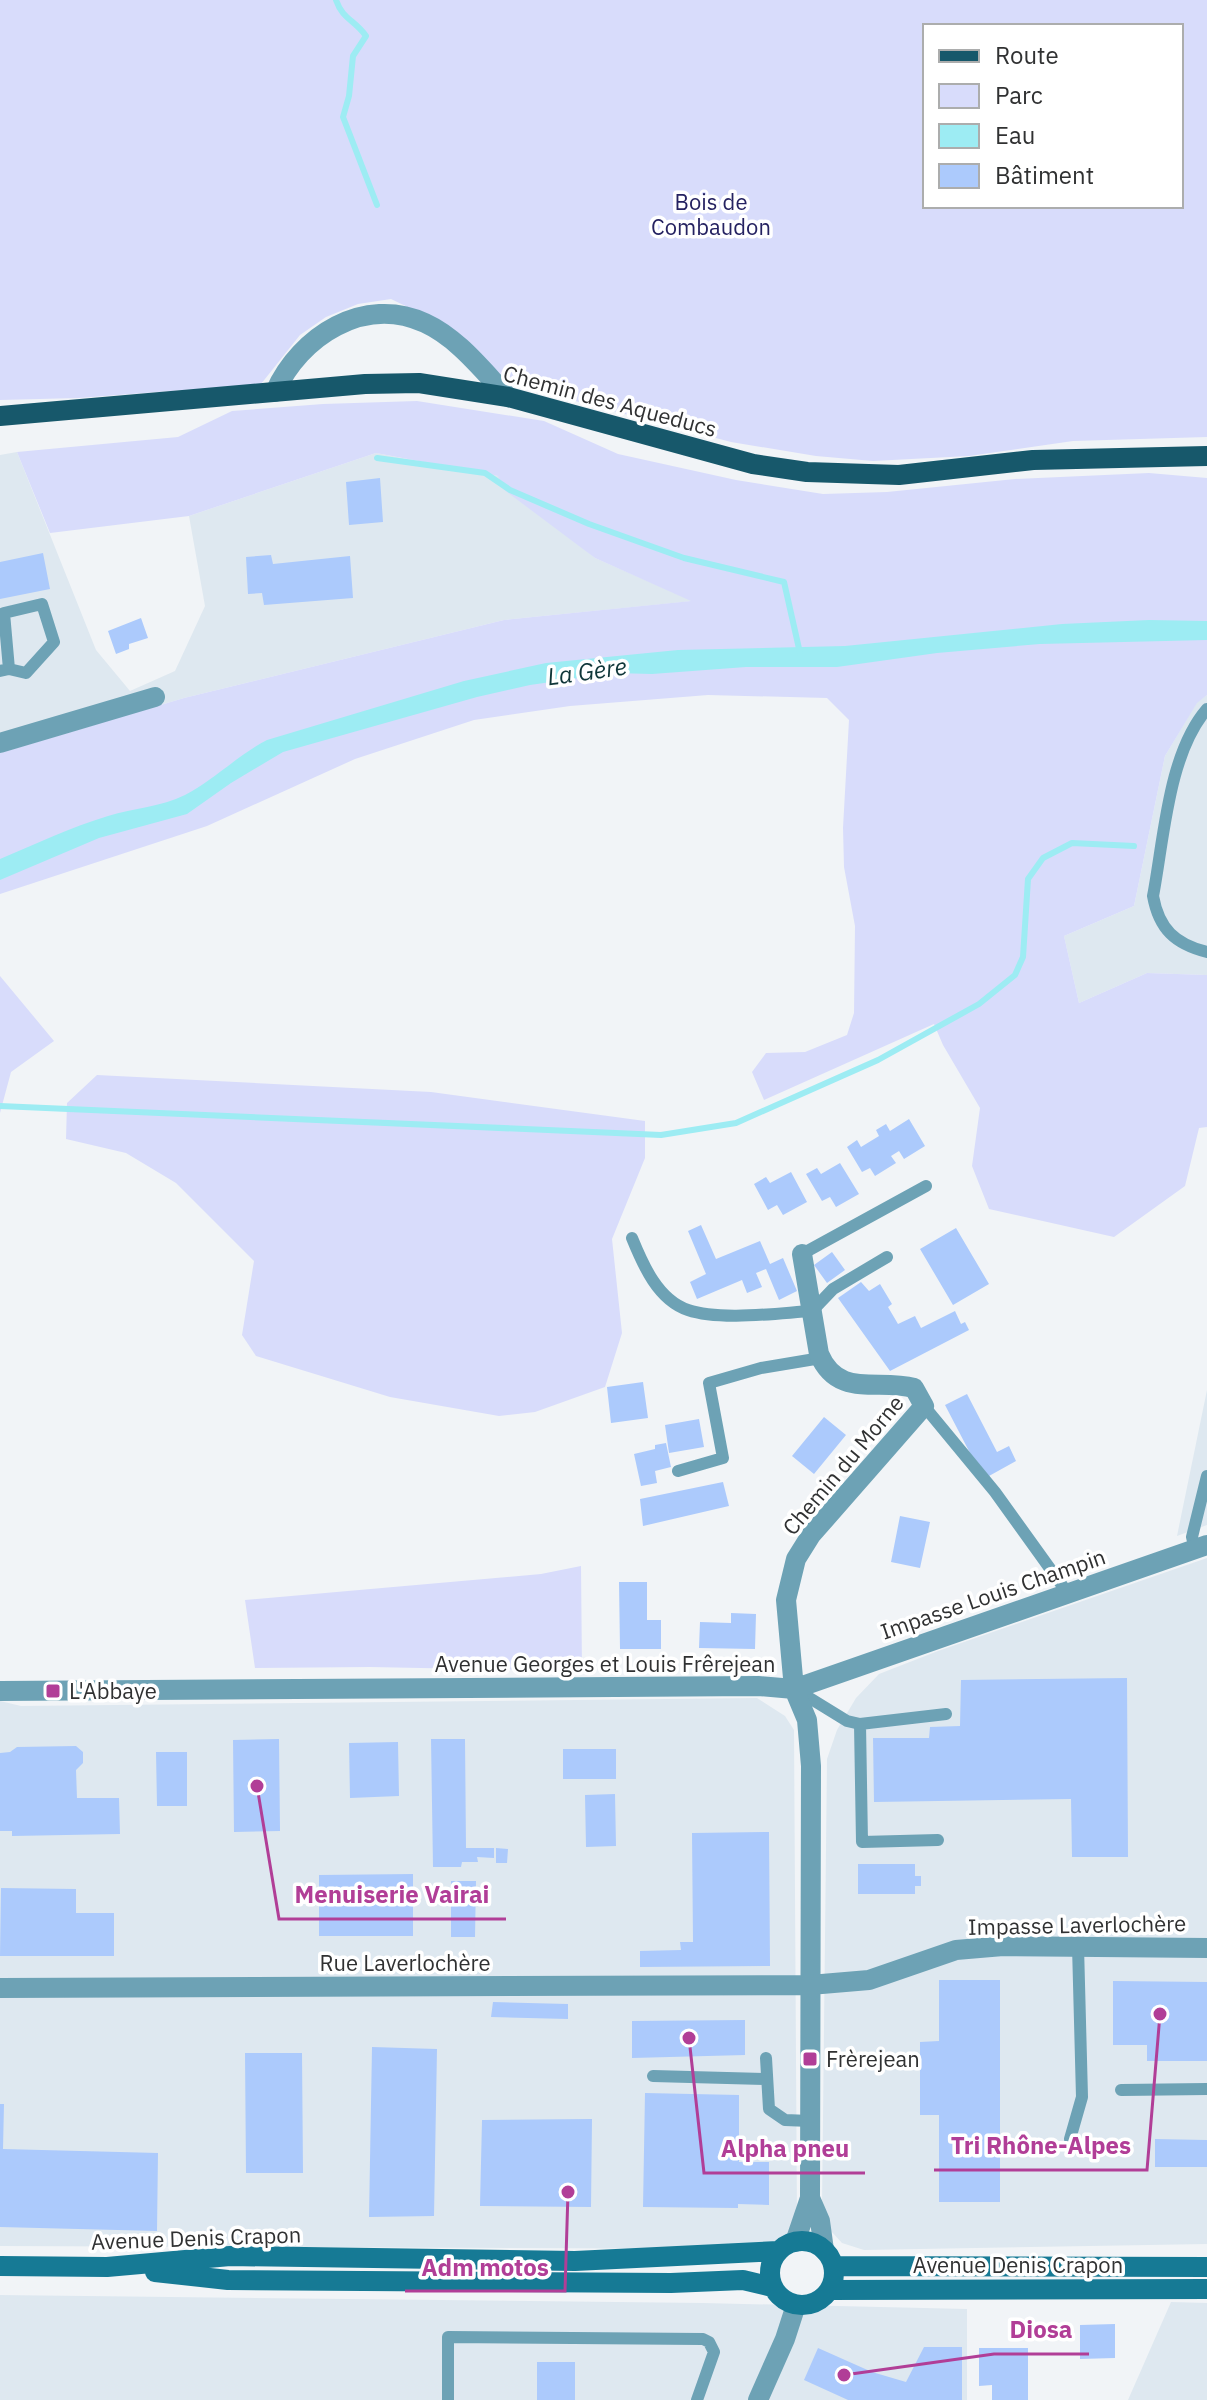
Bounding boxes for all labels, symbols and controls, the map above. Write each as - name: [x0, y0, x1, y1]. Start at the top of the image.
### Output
- legend: [923, 24, 1183, 208]
- text: Route: [995, 39, 1059, 71]
- text: Parc: [995, 79, 1043, 111]
- text: Eau: [995, 119, 1035, 151]
- text: Bâtiment: [995, 159, 1094, 191]
- park label: Bois de Combaudon: [651, 187, 771, 241]
- street label: Chemin des Aqueducs: [500, 358, 720, 443]
- water label: La Gère: [545, 650, 629, 692]
- street label: Chemin du Morne: [776, 1389, 910, 1541]
- street label: Impasse Louis Champin: [877, 1541, 1109, 1646]
- street label: Avenue Georges et Louis Frêrejean: [434, 1649, 776, 1678]
- place label: L'Abbaye: [69, 1676, 157, 1705]
- marker: L'Abbaye: [44, 1682, 62, 1700]
- callout: Menuiserie Vairai: [279, 1871, 506, 1919]
- text: Menuiserie Vairai: [295, 1878, 489, 1910]
- street label: Impasse Laverlochère: [968, 1908, 1186, 1941]
- street label: Rue Laverlochère: [319, 1948, 491, 1977]
- place label: Frèrejean: [826, 2044, 920, 2073]
- marker: Frèrejean: [801, 2050, 819, 2068]
- callout: Tri Rhône-Alpes: [934, 2122, 1147, 2170]
- callout: Alpha pneu: [704, 2125, 865, 2173]
- text: Tri Rhône-Alpes: [951, 2129, 1131, 2161]
- text: Alpha pneu: [721, 2132, 849, 2164]
- street label: Avenue Denis Crapon: [90, 2219, 302, 2256]
- callout: Adm motos: [405, 2243, 565, 2291]
- street label: Avenue Denis Crapon: [913, 2250, 1123, 2279]
- text: Adm motos: [421, 2251, 549, 2283]
- callout: Diosa: [994, 2306, 1089, 2354]
- text: Diosa: [1010, 2313, 1072, 2345]

